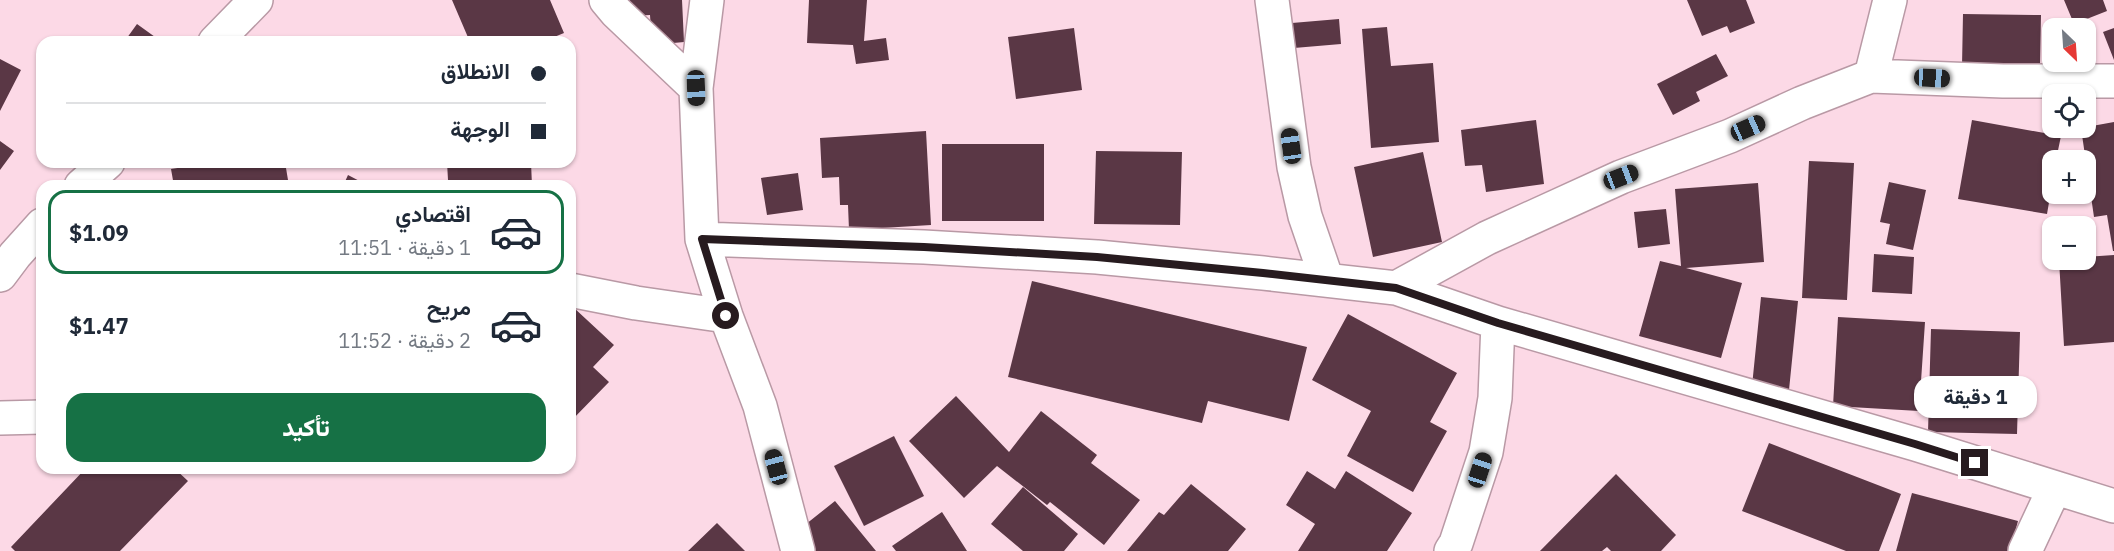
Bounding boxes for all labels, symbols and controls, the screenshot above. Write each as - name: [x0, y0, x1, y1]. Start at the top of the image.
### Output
- north arrow: [2042, 18, 2096, 72]
- map controls: [2042, 18, 2096, 270]
- text: الانطلاق: [441, 56, 510, 85]
- car: [1914, 68, 1950, 88]
- car: [686, 70, 706, 106]
- button: locate: [2042, 84, 2096, 138]
- car: [1728, 112, 1768, 144]
- text: الوجهة: [450, 114, 510, 143]
- car: [1280, 127, 1302, 165]
- button: +: [2042, 150, 2096, 204]
- car: [1601, 162, 1641, 192]
- text: اقتصادي: [395, 199, 471, 228]
- icon: car: [489, 205, 543, 259]
- button: −: [2042, 216, 2096, 270]
- text: $1.09: [69, 218, 129, 247]
- text: 1 دقيقة · 11:51: [338, 234, 471, 261]
- text: مريح: [427, 292, 471, 321]
- icon: car: [489, 298, 543, 352]
- route start: [712, 302, 739, 329]
- text: $1.47: [69, 311, 129, 340]
- text: 2 دقيقة · 11:52: [338, 327, 471, 354]
- callout: 1 دقيقة: [1914, 376, 2036, 418]
- text: 1 دقيقة: [1943, 383, 2008, 410]
- button: تأكيد: [66, 393, 546, 462]
- car: [763, 447, 789, 487]
- route end: [1961, 449, 1988, 476]
- car: [1466, 450, 1494, 490]

